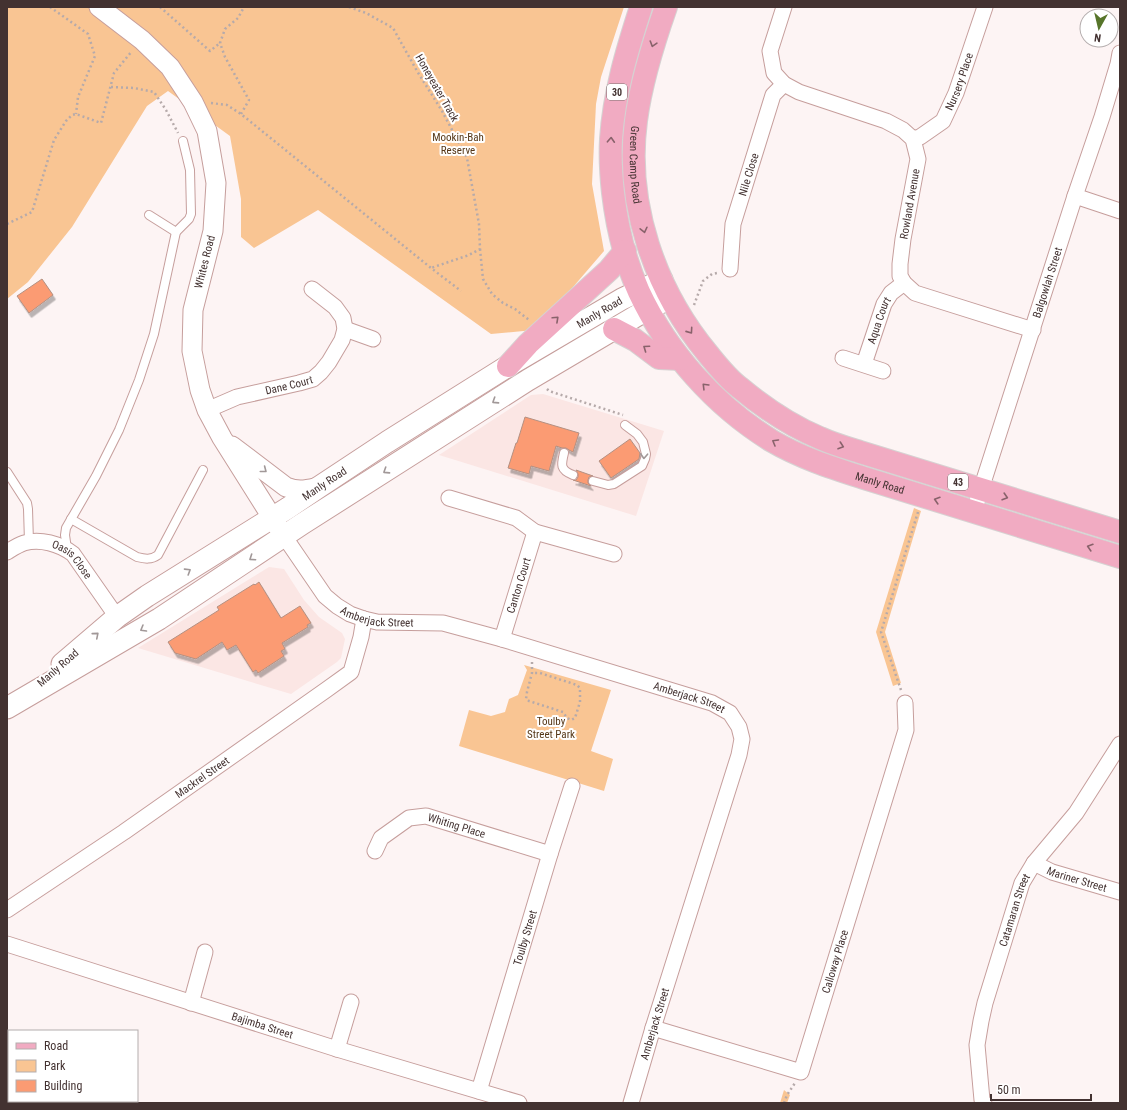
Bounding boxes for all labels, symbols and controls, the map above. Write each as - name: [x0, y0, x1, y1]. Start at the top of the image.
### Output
- north arrow: [1079, 8, 1119, 48]
- text: N: [1093, 30, 1102, 44]
- one-way arrow: [649, 40, 658, 47]
- street label: Nursery Place: [942, 51, 976, 112]
- street label: Honeyeater Track: [412, 52, 462, 124]
- road number: 30: [607, 84, 627, 100]
- street label: Green Camp Road: [627, 125, 644, 205]
- park label: Mookin-Bah Reserve: [432, 131, 484, 157]
- one-way arrow: [607, 137, 615, 143]
- street label: Nile Close: [736, 151, 761, 197]
- street label: Rowland Avenue: [897, 168, 923, 240]
- one-way arrow: [639, 226, 648, 233]
- street label: Whites Road: [192, 234, 218, 290]
- street label: Balgowlah Street: [1030, 246, 1065, 319]
- street label: Manly Road: [574, 294, 624, 331]
- street label: Aqua Court: [865, 294, 893, 346]
- one-way arrow: [551, 317, 559, 324]
- one-way arrow: [685, 327, 692, 334]
- one-way arrow: [643, 345, 650, 353]
- street label: Dane Court: [264, 373, 314, 397]
- one-way arrow: [703, 383, 710, 391]
- one-way arrow: [492, 397, 499, 404]
- one-way arrow: [772, 439, 779, 446]
- one-way arrow: [837, 441, 844, 450]
- one-way arrow: [640, 453, 648, 459]
- street label: Manly Road: [300, 464, 349, 503]
- one-way arrow: [259, 465, 266, 472]
- one-way arrow: [383, 466, 390, 473]
- street label: Manly Road: [854, 469, 906, 497]
- road number: 43: [948, 474, 968, 490]
- one-way arrow: [1002, 492, 1009, 501]
- one-way arrow: [933, 496, 940, 505]
- street label: Oasis Close: [50, 537, 95, 581]
- one-way arrow: [1086, 543, 1093, 552]
- one-way arrow: [249, 553, 256, 560]
- street label: Canton Court: [504, 556, 533, 615]
- one-way arrow: [184, 568, 191, 576]
- street label: Amberjack Street: [338, 603, 414, 629]
- one-way arrow: [140, 624, 147, 631]
- one-way arrow: [91, 633, 99, 640]
- street label: Manly Road: [35, 646, 81, 690]
- street label: Amberjack Street: [652, 679, 727, 715]
- park label: Toulby Street Park: [527, 715, 575, 741]
- street label: Mackrel Street: [173, 754, 232, 801]
- street label: Whiting Place: [426, 810, 487, 840]
- street label: Mariner Street: [1045, 864, 1108, 894]
- street label: Catamaran Street: [996, 871, 1033, 948]
- street label: Toulby Street: [511, 909, 539, 967]
- street label: Calloway Place: [819, 928, 851, 995]
- street label: Amberjack Street: [638, 986, 672, 1062]
- street label: Bajimba Street: [230, 1009, 295, 1041]
- legend: [8, 1030, 138, 1102]
- text: Road: [44, 1039, 68, 1053]
- text: Park: [44, 1059, 66, 1073]
- scale bar: [991, 1076, 1091, 1102]
- text: Building: [44, 1079, 82, 1093]
- text: 50 m: [997, 1083, 1021, 1097]

